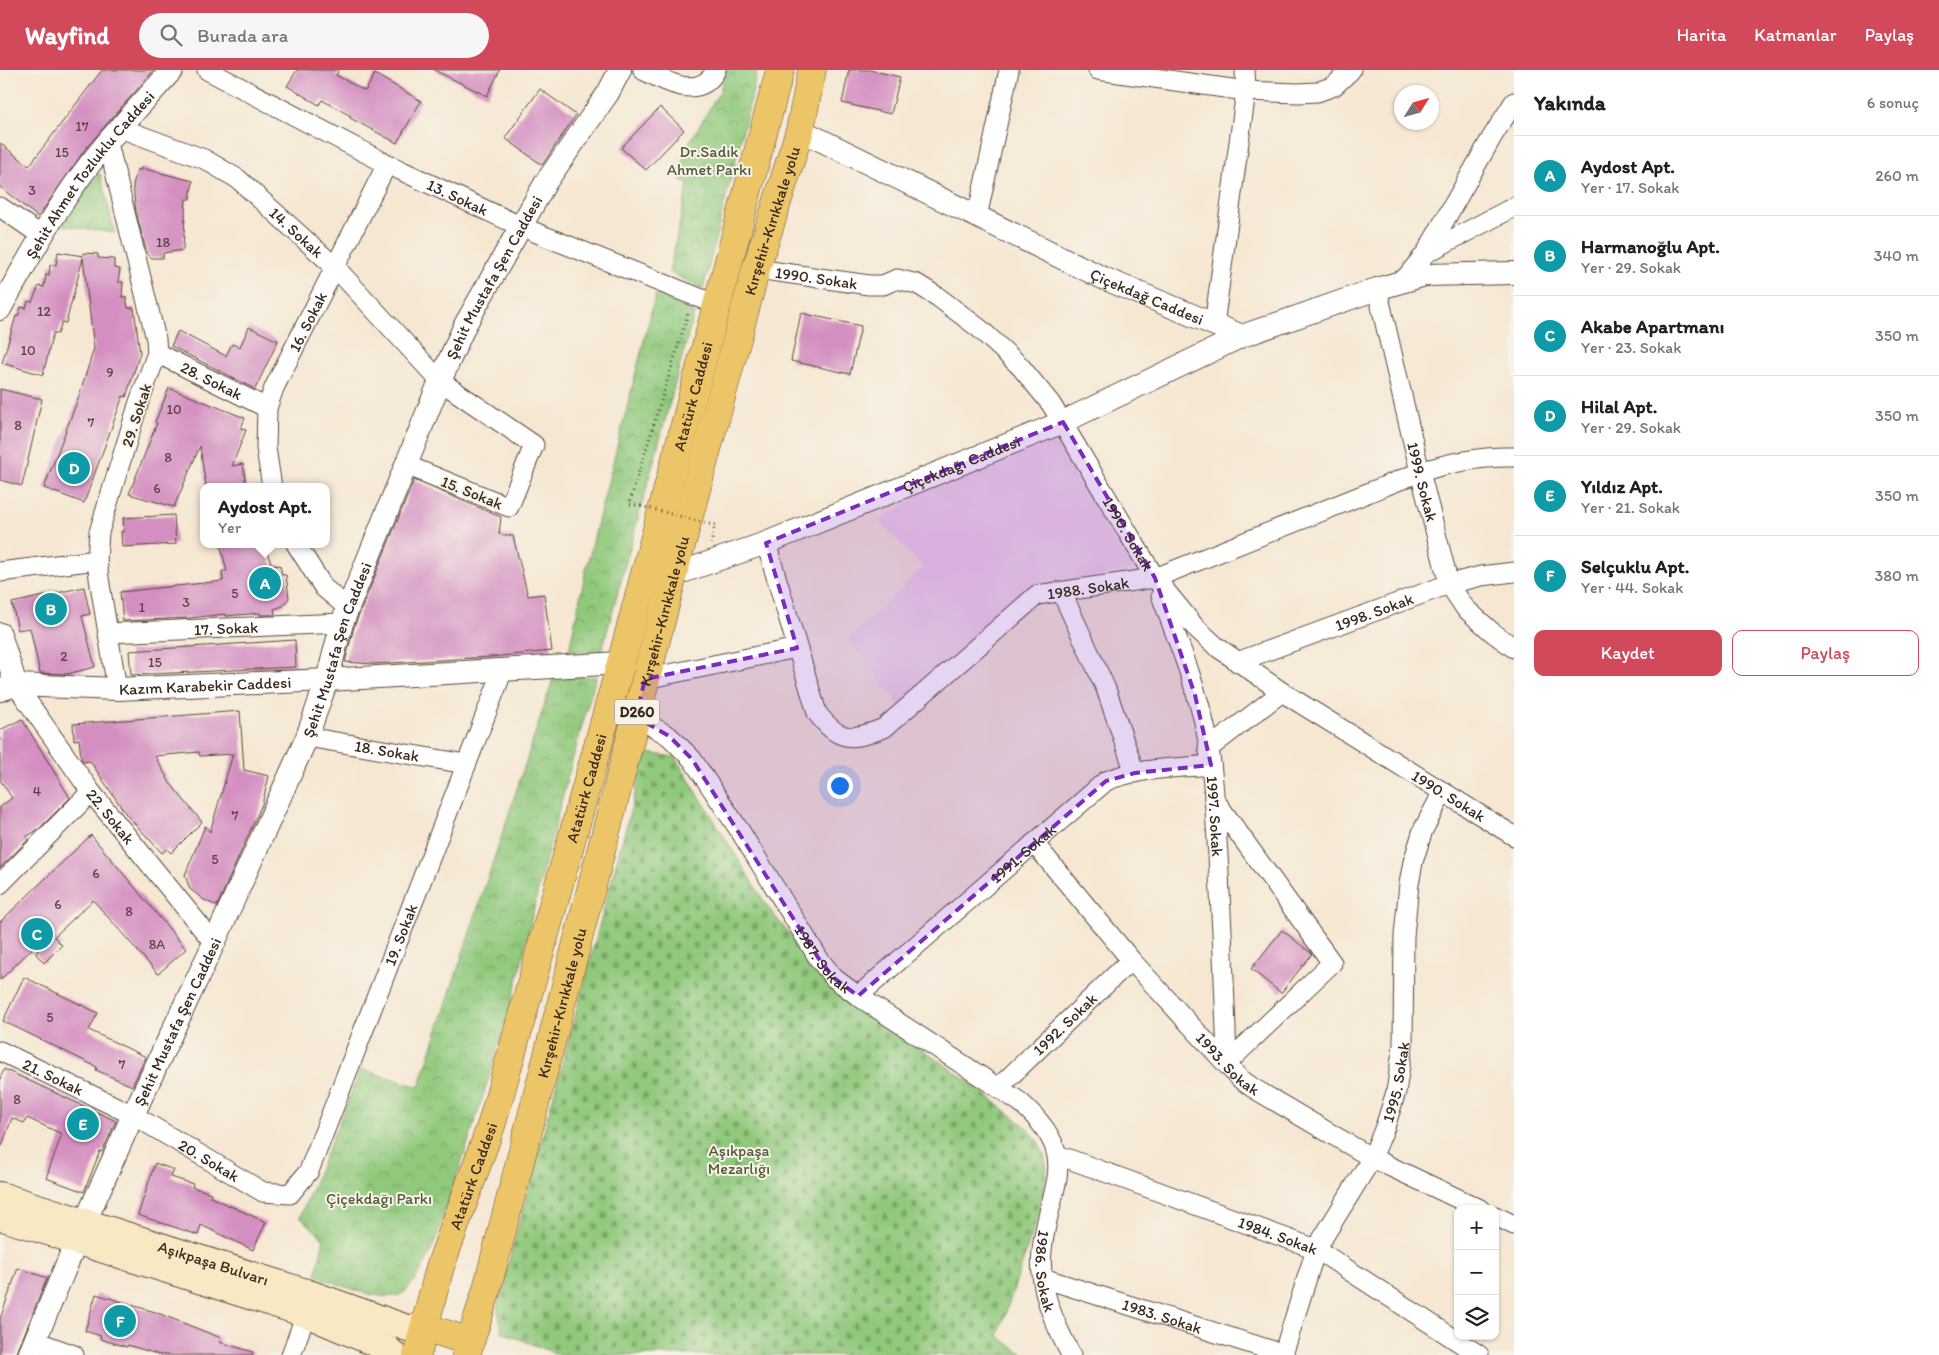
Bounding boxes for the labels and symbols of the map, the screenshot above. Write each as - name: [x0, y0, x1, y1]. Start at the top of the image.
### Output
- north arrow: [1394, 85, 1439, 130]
- street label: Şehit Ahmet Tozluklu Caddesi: [21, 87, 159, 262]
- house number: 17: [75, 118, 89, 135]
- park label: Dr.Sadık Ahmet Parkı: [667, 142, 751, 179]
- house number: 15: [55, 144, 69, 161]
- street label: Kırşehir-Kırıkkale yolu: [740, 144, 804, 297]
- street label: 13. Sokak: [424, 175, 491, 220]
- house number: 3: [28, 182, 36, 199]
- street label: Şehit Mustafa Şen Caddesi: [442, 192, 546, 362]
- street label: 14. Sokak: [265, 203, 327, 262]
- house number: 18: [156, 234, 170, 251]
- street label: 1990. Sokak: [774, 263, 859, 293]
- street label: Çiçekdağ Caddesi: [1087, 264, 1207, 329]
- street label: 16. Sokak: [285, 289, 331, 355]
- house number: 12: [37, 303, 52, 320]
- street label: Atatürk Caddesi: [669, 340, 717, 453]
- house number: 10: [20, 342, 36, 359]
- street label: 28. Sokak: [177, 357, 245, 404]
- house number: 9: [106, 364, 114, 381]
- street label: 29. Sokak: [117, 381, 156, 449]
- house number: 10: [166, 401, 182, 418]
- house number: 7: [88, 414, 95, 431]
- house number: 8: [14, 417, 22, 434]
- street label: Çiçekdağı Caddesi: [900, 432, 1023, 496]
- street label: 1999. Sokak: [1403, 440, 1441, 524]
- pin: D: [58, 449, 90, 487]
- house number: 8: [164, 449, 172, 466]
- street label: 15. Sokak: [438, 472, 505, 513]
- house number: 6: [153, 480, 161, 497]
- street label: 1990. Sokak: [1099, 493, 1158, 574]
- street label: Kırşehir-Kırıkkale yolu: [635, 534, 693, 688]
- street label: Şehit Mustafa Şen Caddesi: [299, 559, 376, 740]
- pin: A: [249, 564, 281, 602]
- street label: 1988. Sokak: [1046, 573, 1130, 603]
- house number: 5: [231, 585, 239, 602]
- street label: 1998. Sokak: [1332, 589, 1416, 635]
- pin: B: [35, 590, 67, 628]
- house number: 3: [182, 594, 190, 611]
- house number: 1: [139, 599, 146, 616]
- street label: 17. Sokak: [193, 618, 259, 639]
- house number: 2: [60, 648, 68, 665]
- house number: 15: [148, 654, 162, 671]
- street label: Kazım Karabekir Caddesi: [119, 673, 292, 699]
- road number: D260: [614, 700, 660, 724]
- street label: Atatürk Caddesi: [562, 731, 611, 845]
- street label: 18. Sokak: [353, 736, 421, 766]
- street label: 1990. Sokak: [1408, 766, 1489, 826]
- your location: [827, 773, 853, 799]
- street label: 1997. Sokak: [1202, 775, 1227, 857]
- house number: 4: [33, 783, 42, 800]
- street label: 22. Sokak: [82, 785, 139, 848]
- house number: 7: [232, 807, 239, 824]
- street label: 1991. Sokak: [986, 820, 1060, 887]
- house number: 5: [211, 851, 219, 868]
- house number: 6: [92, 865, 100, 882]
- house number: 6: [54, 896, 62, 913]
- street label: 19. Sokak: [380, 901, 422, 969]
- house number: 8: [125, 903, 133, 920]
- pin: C: [21, 915, 53, 953]
- street label: 1987. Sokak: [790, 922, 855, 997]
- street label: Kırşehir-Kırıkkale yolu: [533, 926, 591, 1080]
- street label: Şehit Mustafa Şen Caddesi: [130, 934, 225, 1109]
- house number: 8A: [149, 936, 165, 953]
- street label: 1992. Sokak: [1029, 989, 1101, 1059]
- house number: 5: [46, 1009, 54, 1026]
- street label: 1993. Sokak: [1192, 1028, 1263, 1100]
- street label: 1995. Sokak: [1378, 1041, 1413, 1125]
- street label: 21. Sokak: [20, 1054, 86, 1100]
- house number: 7: [119, 1056, 126, 1073]
- house number: 8: [13, 1091, 21, 1108]
- pin: E: [67, 1105, 99, 1143]
- street label: Atatürk Caddesi: [445, 1120, 501, 1232]
- street label: 20. Sokak: [175, 1135, 243, 1186]
- park label: Aşıkpaşa Mezarlığı: [708, 1141, 770, 1178]
- park label: Çiçekdağı Parkı: [326, 1189, 432, 1208]
- street label: 1984. Sokak: [1235, 1212, 1320, 1259]
- street label: 1986. Sokak: [1031, 1229, 1059, 1315]
- street label: Aşıkpaşa Bulvarı: [156, 1237, 271, 1290]
- street label: 1983. Sokak: [1120, 1295, 1204, 1338]
- pin: F: [104, 1302, 136, 1340]

